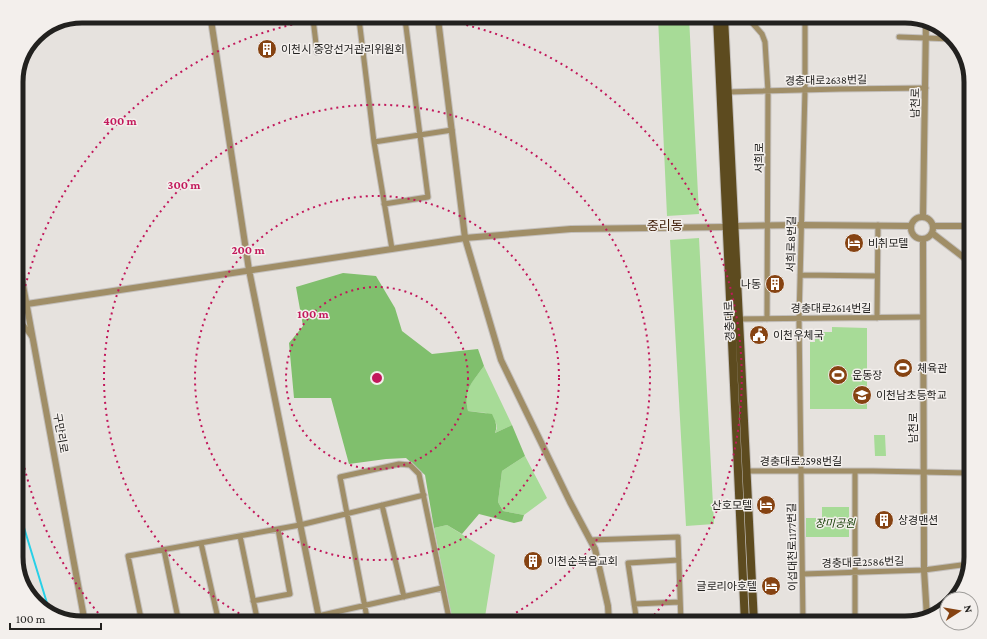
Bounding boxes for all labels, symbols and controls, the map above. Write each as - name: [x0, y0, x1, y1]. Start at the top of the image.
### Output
- building icon: 이천시 중앙선거관리위원회: [256, 38, 278, 60]
- place label: 이천시 중앙선거관리위원회: [281, 43, 405, 55]
- street label: 경충대로2638번길: [785, 73, 867, 87]
- street label: 남천로: [909, 88, 921, 118]
- text: 400 m: [103, 114, 138, 128]
- street label: 서희로: [753, 143, 765, 173]
- text: 300 m: [168, 178, 201, 192]
- street label: 서희로8번길: [785, 216, 797, 272]
- district label: 중리동: [647, 218, 683, 233]
- hotel icon: 비취모텔: [843, 232, 865, 254]
- place label: 비취모텔: [868, 237, 908, 249]
- text: 200 m: [231, 243, 265, 257]
- building icon: 나동: [764, 273, 786, 295]
- place label: 나동: [741, 278, 761, 290]
- street label: 경충대로: [722, 300, 736, 342]
- street label: 경충대로2614번길: [791, 302, 871, 314]
- text: 100 m: [297, 307, 330, 321]
- public building icon: 이천우체국: [748, 324, 770, 346]
- place label: 이천우체국: [773, 329, 824, 341]
- sports icon: 체육관: [892, 357, 914, 379]
- place label: 체육관: [917, 362, 947, 374]
- sports icon: 운동장: [827, 364, 849, 386]
- place label: 운동장: [852, 369, 882, 381]
- centre of rings: [370, 371, 384, 385]
- school or university icon: 이천남초등학교: [851, 384, 873, 406]
- place label: 이천남초등학교: [876, 389, 947, 401]
- street label: 구만리로: [52, 412, 70, 454]
- street label: 남천로: [907, 413, 919, 443]
- street label: 경충대로2598번길: [760, 455, 842, 467]
- hotel icon: 산호모텔: [755, 494, 777, 516]
- place label: 산호모텔: [712, 499, 752, 511]
- street label: 이섭대천로1177번길: [785, 503, 799, 591]
- building icon: 상경맨션: [873, 509, 895, 531]
- place label: 상경맨션: [898, 514, 938, 526]
- park label: 장미공원: [815, 517, 856, 529]
- building icon: 이천순복음교회: [522, 550, 544, 572]
- place label: 이천순복음교회: [547, 555, 618, 567]
- street label: 경충대로2586번길: [821, 555, 905, 569]
- hotel icon: 글로리아호텔: [760, 575, 782, 597]
- place label: 글로리아호텔: [696, 580, 757, 592]
- north arrow: [939, 591, 979, 631]
- text: N: [962, 604, 976, 614]
- scale bar: [10, 605, 101, 631]
- text: 100 m: [16, 612, 46, 626]

